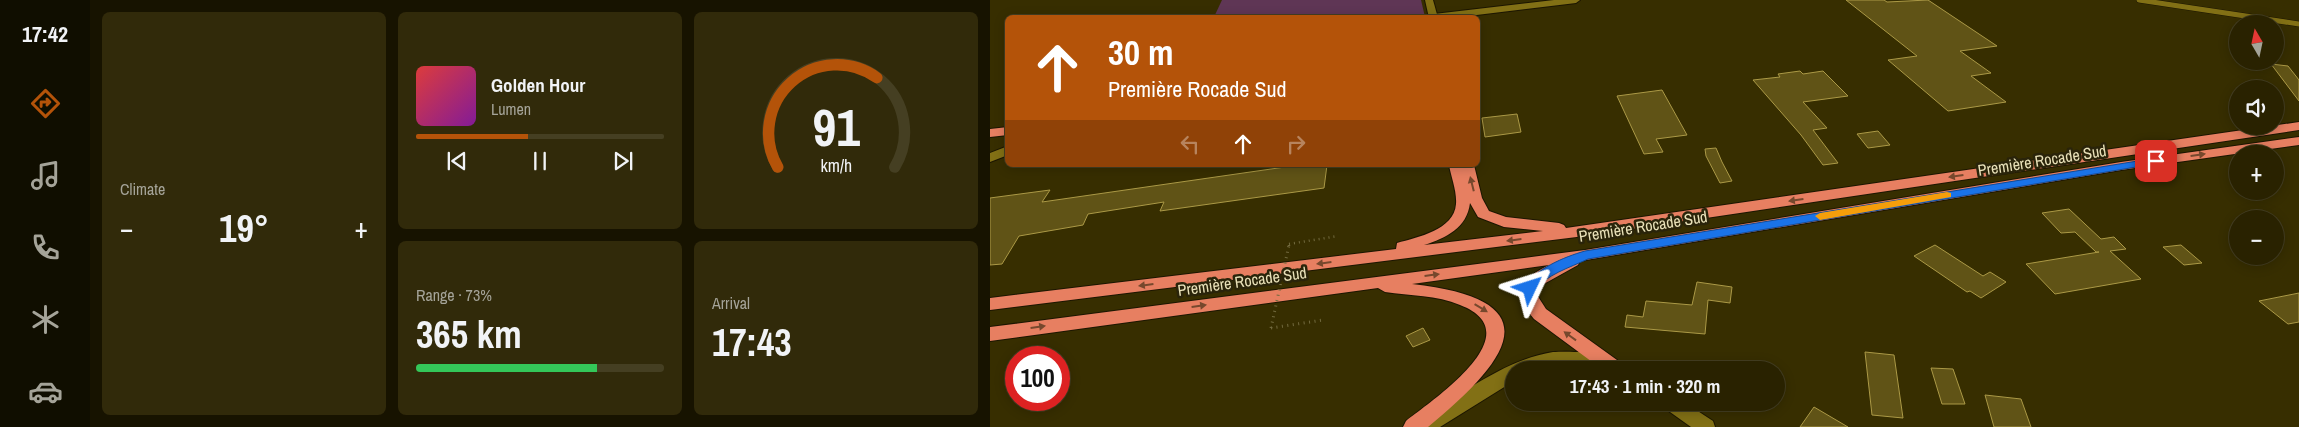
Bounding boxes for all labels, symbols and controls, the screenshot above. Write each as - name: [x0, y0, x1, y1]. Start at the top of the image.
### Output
- north arrow: [2229, 15, 2284, 70]
- map controls: [2229, 15, 2284, 265]
- text: 17:42: [22, 19, 68, 49]
- text: 30 m: [1108, 29, 1173, 76]
- icon: ahead: [1025, 35, 1090, 100]
- text: Golden Hour: [491, 72, 585, 98]
- text: Première Rocade Sud: [1108, 74, 1287, 104]
- button: sound: [2229, 80, 2284, 135]
- icon: directions: [28, 86, 63, 121]
- text: 91: [812, 92, 860, 162]
- text: Lumen: [491, 98, 531, 120]
- icon: left: [1176, 130, 1204, 158]
- icon: ahead: [1229, 130, 1257, 158]
- icon: right: [1282, 130, 1310, 158]
- street label: Première Rocade Sud: [1976, 139, 2108, 181]
- pin: [2135, 140, 2177, 182]
- button: +: [2229, 145, 2284, 200]
- icon: previous: [443, 147, 471, 175]
- icon: pause: [526, 147, 554, 175]
- icon: next: [609, 147, 637, 175]
- icon: arrive: [2142, 147, 2170, 175]
- one-way arrow: [2190, 151, 2206, 159]
- text: km/h: [820, 154, 852, 178]
- icon: music: [28, 158, 63, 193]
- one-way arrow: [1948, 173, 1964, 181]
- one-way arrow: [1468, 176, 1476, 191]
- text: Climate: [120, 178, 165, 200]
- one-way arrow: [1787, 196, 1803, 204]
- text: 19°: [219, 203, 269, 254]
- street label: Première Rocade Sud: [1577, 205, 1709, 247]
- text: −: [120, 209, 133, 247]
- text: +: [355, 209, 368, 247]
- button: −: [2229, 210, 2284, 265]
- icon: phone: [28, 230, 63, 265]
- one-way arrow: [1505, 236, 1521, 244]
- one-way arrow: [1316, 259, 1332, 267]
- street label: Première Rocade Sud: [1176, 261, 1308, 301]
- position arrow: [1503, 261, 1555, 313]
- one-way arrow: [1424, 271, 1440, 279]
- one-way arrow: [1137, 281, 1153, 289]
- text: Range · 73%: [416, 284, 492, 306]
- text: Arrival: [712, 292, 750, 314]
- icon: climate: [28, 302, 63, 337]
- one-way arrow: [1192, 302, 1208, 310]
- one-way arrow: [1475, 304, 1488, 313]
- text: 365 km: [416, 309, 522, 360]
- text: 17:43: [712, 317, 792, 368]
- one-way arrow: [1031, 323, 1047, 331]
- one-way arrow: [1564, 331, 1577, 341]
- speed limit sign: 100: [1005, 346, 1070, 411]
- text: 17:43 · 1 min · 320 m: [1570, 373, 1720, 399]
- icon: car: [28, 374, 63, 409]

